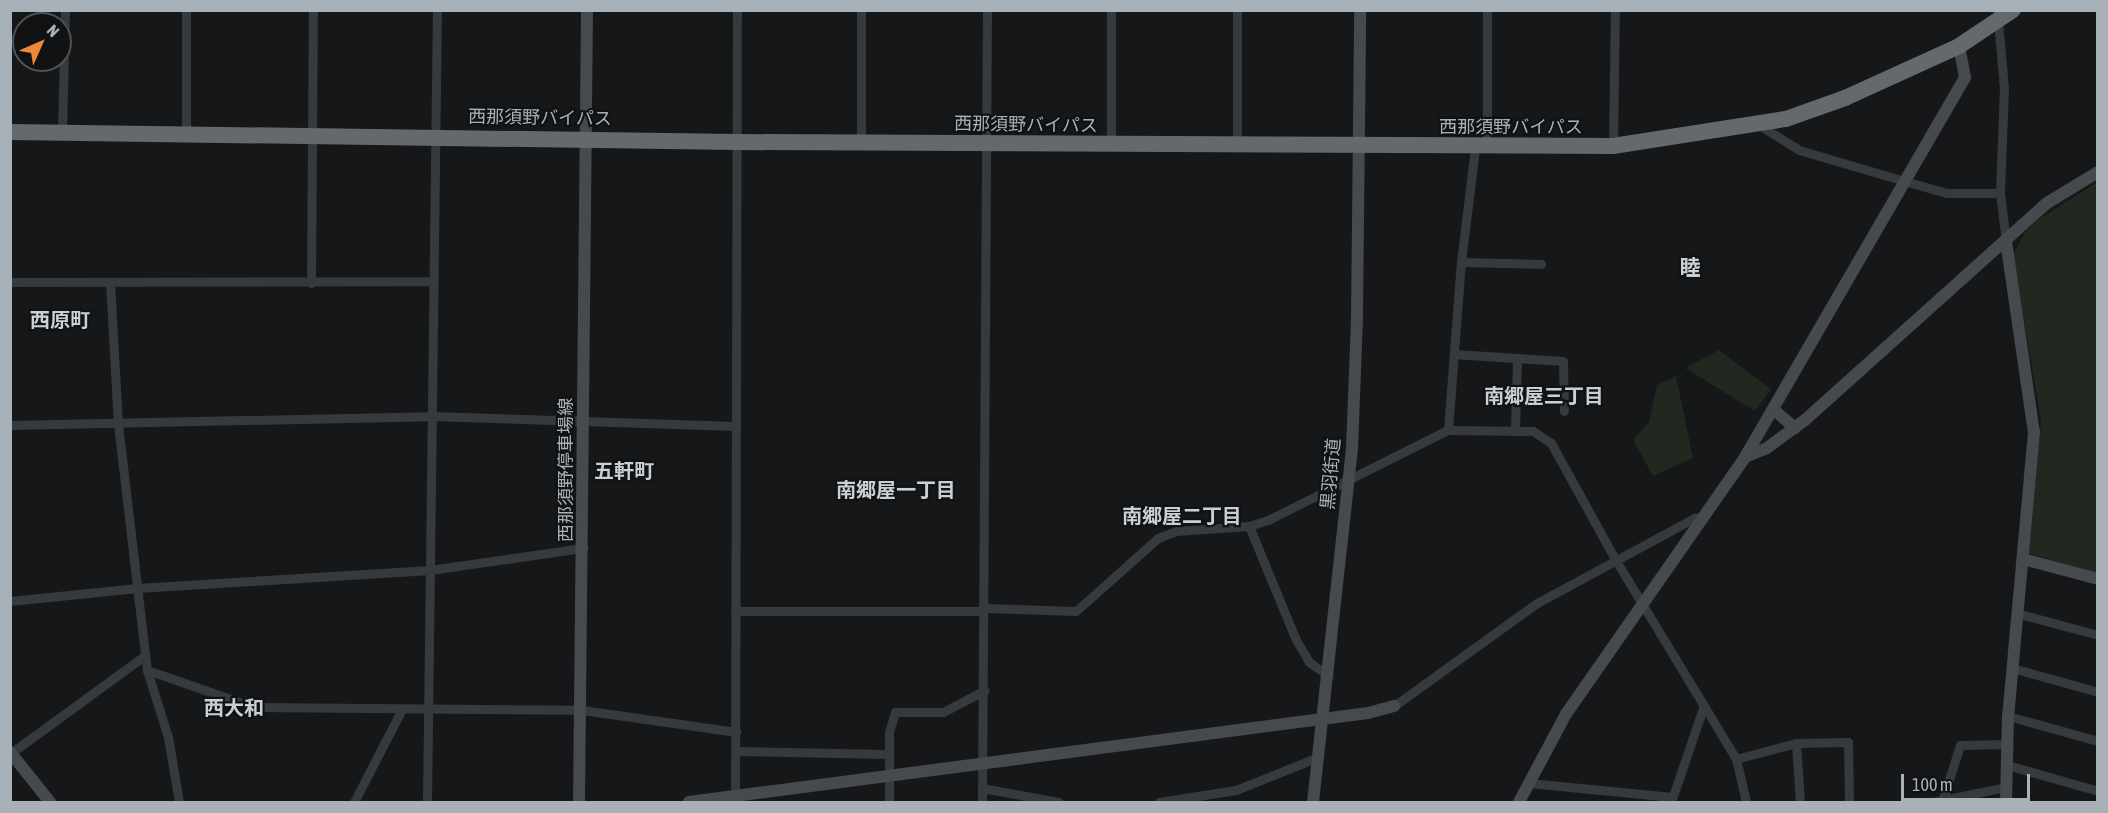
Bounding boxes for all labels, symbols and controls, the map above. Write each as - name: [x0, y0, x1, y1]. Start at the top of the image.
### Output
- north arrow: [12, 12, 72, 72]
- text: N: [44, 21, 63, 40]
- street label: 西那須野バイパス: [468, 106, 612, 130]
- street label: 西那須野バイパス: [954, 113, 1098, 137]
- street label: 西那須野バイパス: [1439, 116, 1583, 138]
- district label: 睦: [1680, 254, 1700, 280]
- district label: 西原町: [30, 307, 90, 331]
- district label: 南郷屋三丁目: [1484, 383, 1604, 407]
- street label: 西那須野停車場線: [555, 398, 577, 542]
- street label: 黒羽街道: [1317, 437, 1345, 511]
- district label: 五軒町: [594, 458, 654, 482]
- district label: 南郷屋一丁目: [836, 477, 956, 501]
- district label: 南郷屋二丁目: [1122, 503, 1242, 527]
- district label: 西大和: [204, 695, 264, 719]
- scale bar: [1904, 762, 2033, 800]
- text: 100 m: [1912, 774, 1953, 795]

